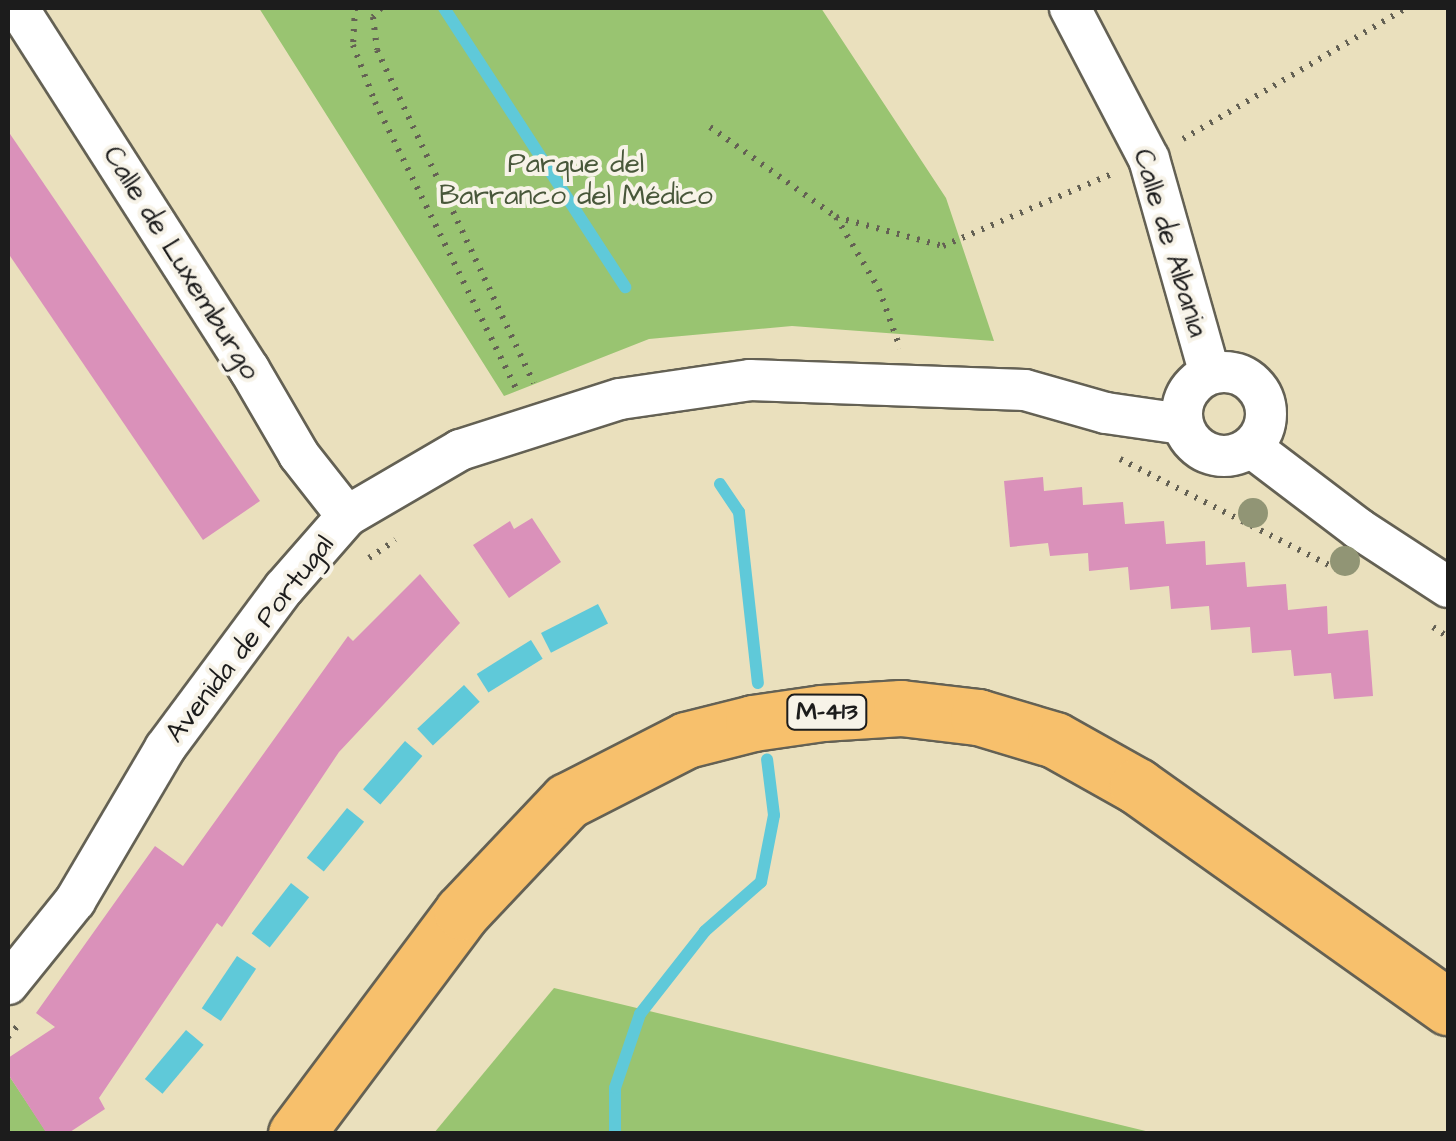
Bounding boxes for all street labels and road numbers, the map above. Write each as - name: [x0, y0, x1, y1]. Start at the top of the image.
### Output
- street label: Calle de Luxemburgo: [95, 140, 267, 386]
- street label: Calle de Albania: [1125, 145, 1215, 341]
- street label: Avenida de Portugal: [159, 529, 341, 749]
- road number: M-413: [784, 692, 870, 732]

